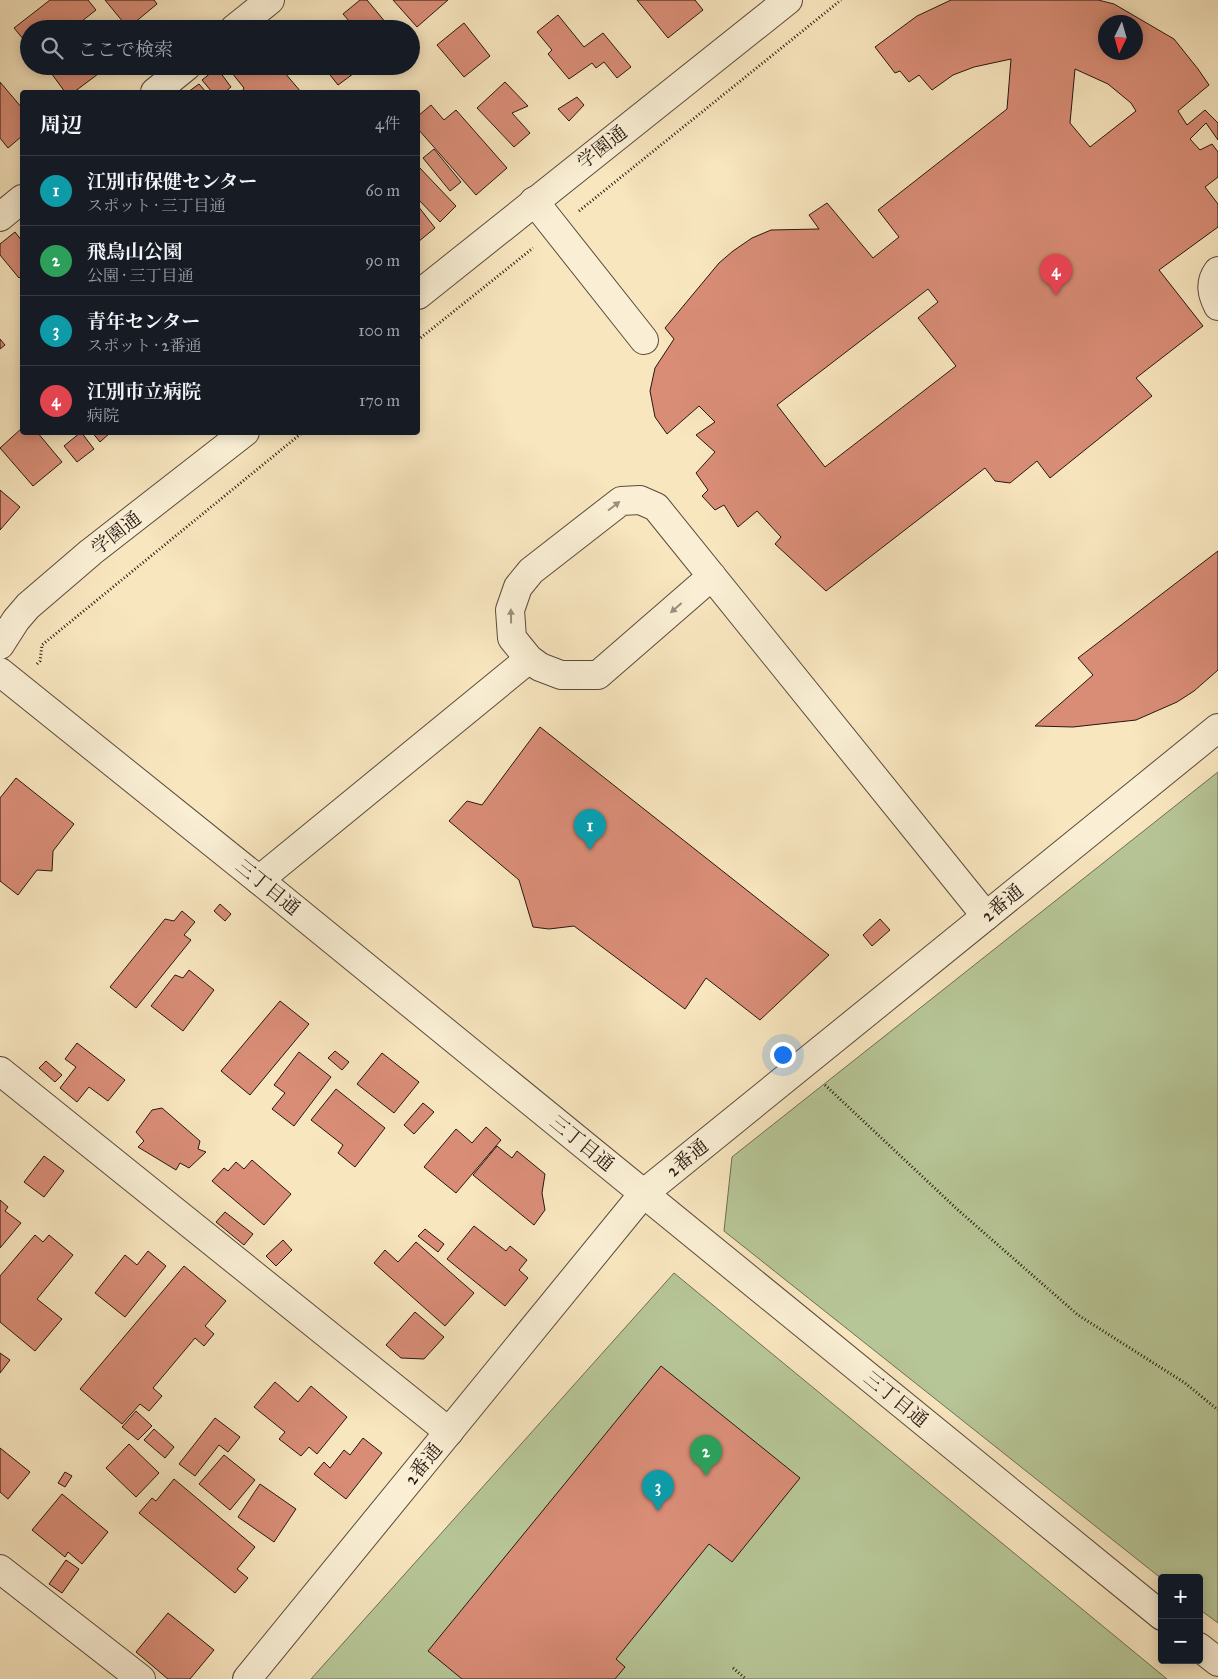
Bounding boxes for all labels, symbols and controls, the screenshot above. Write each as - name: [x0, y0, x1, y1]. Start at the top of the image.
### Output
- north arrow: [1098, 15, 1143, 60]
- search box: [20, 20, 420, 75]
- icon: search: [38, 34, 66, 62]
- text: ここで検索: [78, 38, 173, 61]
- text: 周辺: [40, 112, 82, 138]
- text: 4件: [375, 114, 400, 133]
- street label: 学園通: [572, 120, 632, 174]
- text: 江別市保健センター: [87, 170, 257, 193]
- text: 1: [53, 181, 59, 200]
- text: 60 m: [366, 181, 400, 200]
- text: スポット · 三丁目通: [87, 196, 225, 215]
- text: 飛鳥山公園: [87, 240, 182, 263]
- text: 2: [52, 251, 60, 270]
- text: 90 m: [365, 251, 400, 270]
- pin: 4: [1040, 254, 1072, 295]
- text: 公園 · 三丁目通: [87, 266, 193, 285]
- text: 青年センター: [87, 310, 200, 333]
- text: 3: [53, 321, 59, 340]
- text: 100 m: [358, 321, 400, 340]
- text: スポット · 2番通: [87, 336, 201, 355]
- text: 江別市立病院: [87, 380, 201, 403]
- text: 4: [52, 391, 60, 410]
- text: 170 m: [359, 391, 400, 410]
- text: 病院: [87, 406, 119, 425]
- one-way arrow: [607, 501, 621, 511]
- street label: 学園通: [86, 506, 146, 560]
- one-way arrow: [670, 602, 682, 614]
- one-way arrow: [507, 608, 515, 624]
- pin: 1: [574, 809, 606, 850]
- street label: 三丁目通: [231, 854, 305, 920]
- street label: 2番通: [976, 879, 1028, 927]
- your location: [770, 1042, 796, 1068]
- street label: 三丁目通: [545, 1110, 619, 1176]
- street label: 2番通: [661, 1134, 713, 1182]
- street label: 三丁目通: [859, 1366, 933, 1432]
- pin: 2: [690, 1435, 722, 1476]
- street label: 2番通: [399, 1438, 447, 1490]
- pin: 3: [642, 1470, 674, 1511]
- map controls: [1158, 1574, 1203, 1664]
- button: +: [1158, 1574, 1203, 1619]
- button: −: [1158, 1619, 1203, 1664]

